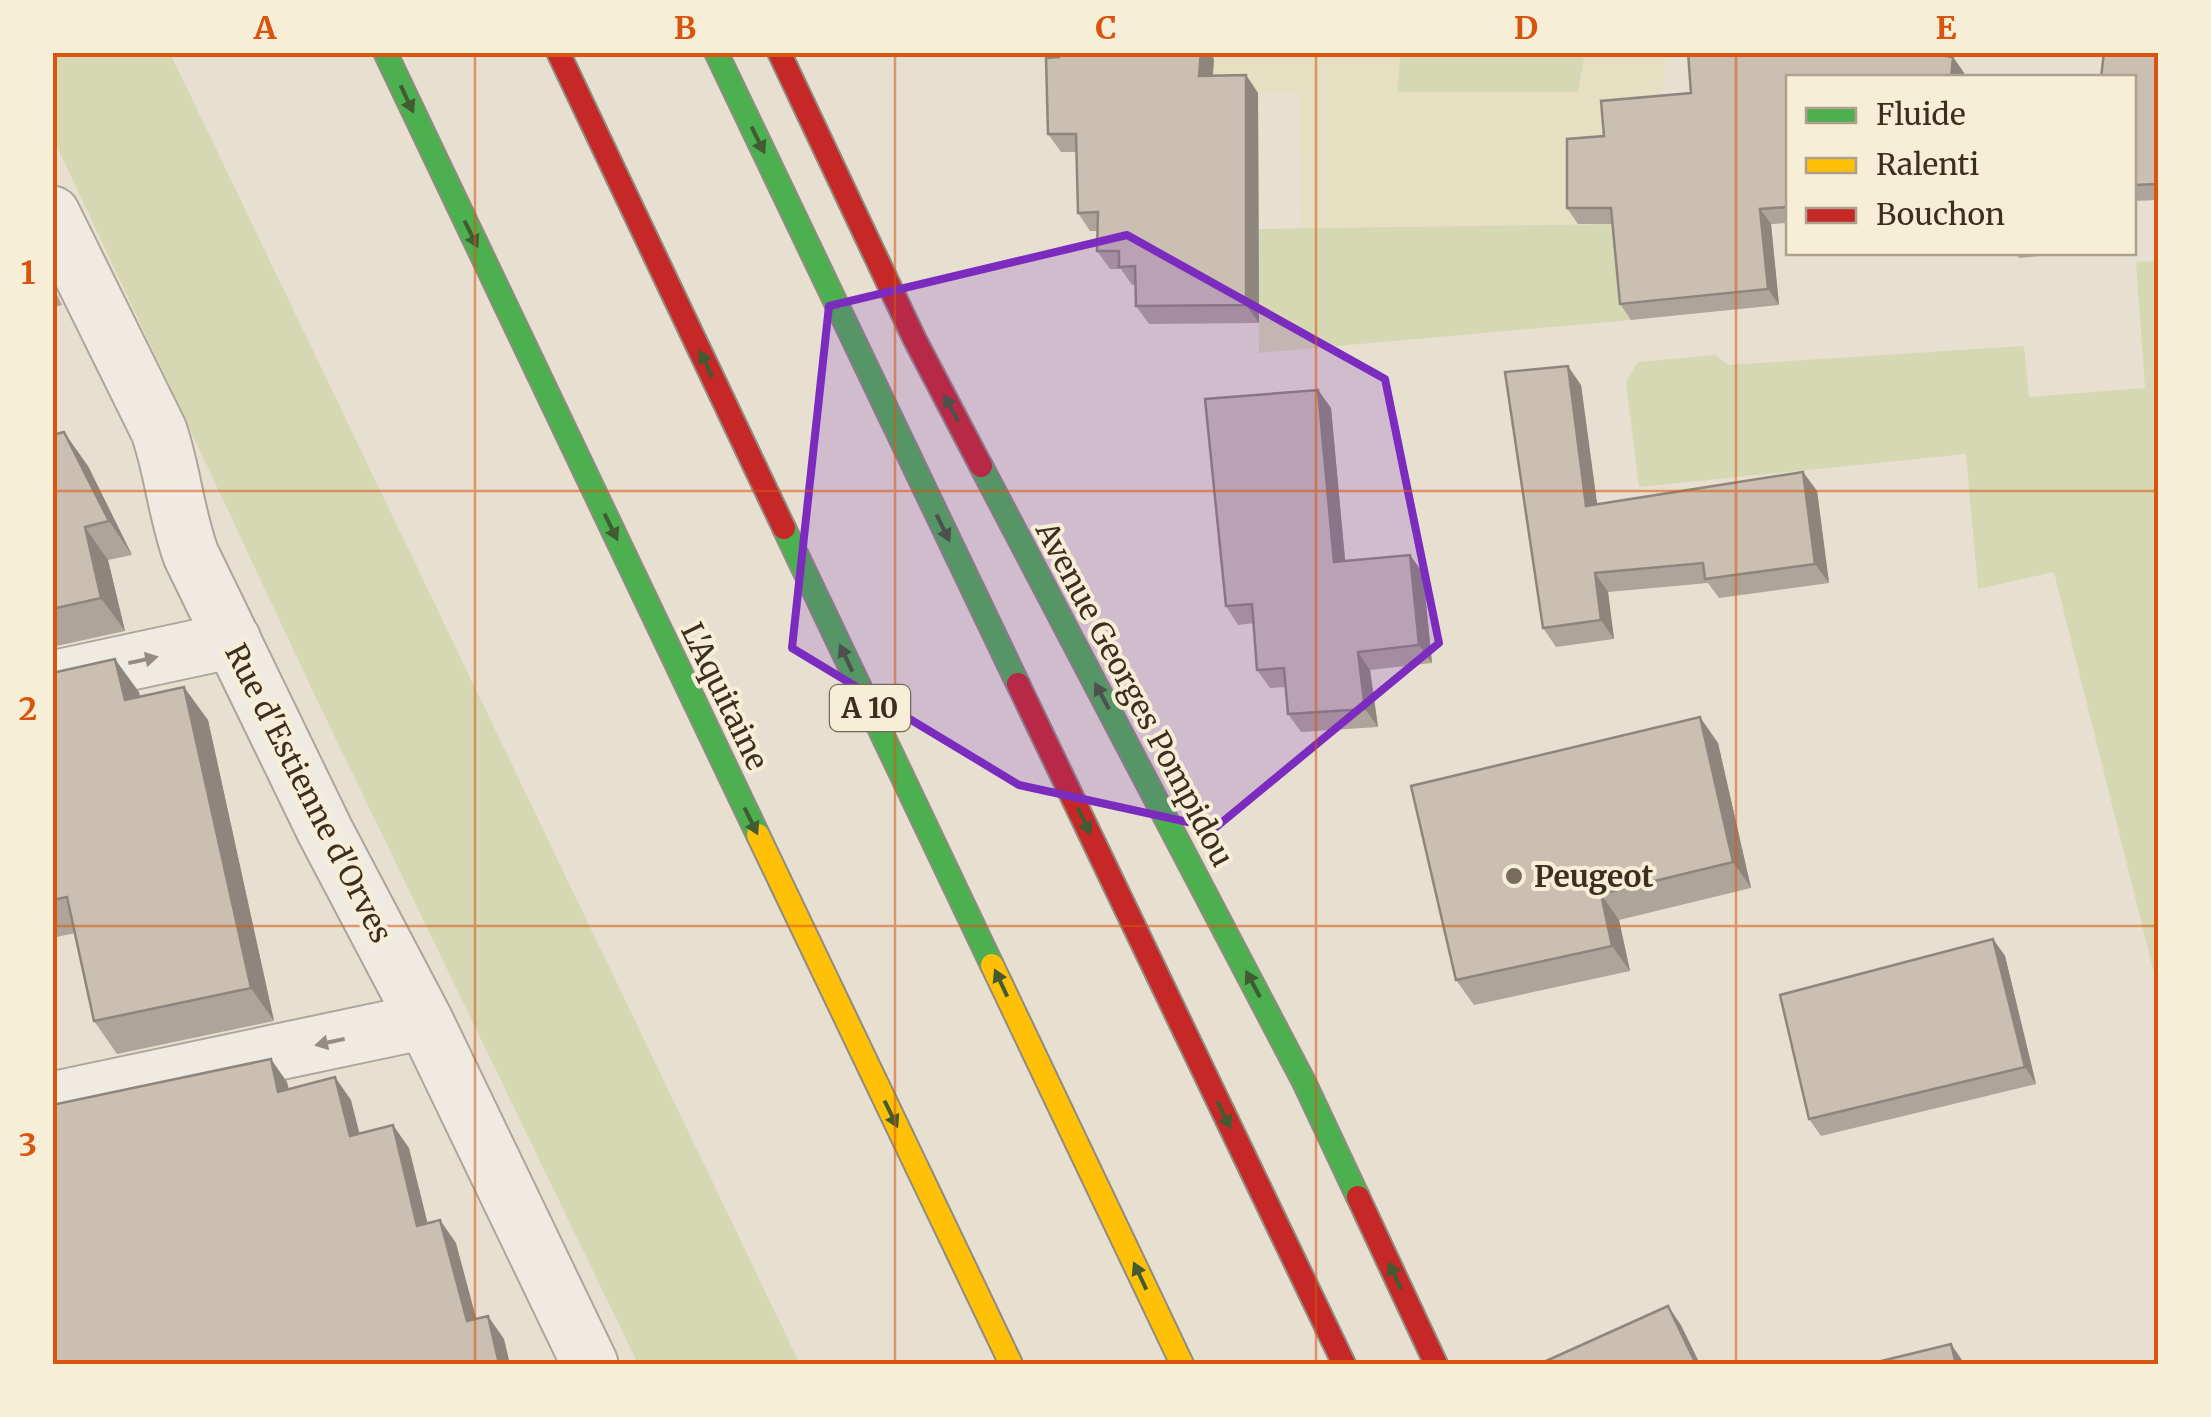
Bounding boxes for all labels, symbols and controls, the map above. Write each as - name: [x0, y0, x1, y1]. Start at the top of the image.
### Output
- text: A: [253, 8, 278, 48]
- text: B: [674, 8, 696, 48]
- text: C: [1095, 8, 1117, 48]
- text: D: [1514, 8, 1538, 48]
- text: E: [1936, 8, 1957, 48]
- legend: [1786, 75, 2136, 255]
- one-way arrow: [398, 85, 415, 114]
- text: Fluide: [1876, 95, 1966, 133]
- one-way arrow: [749, 126, 766, 155]
- text: Ralenti: [1876, 145, 1979, 183]
- text: Bouchon: [1876, 195, 2005, 233]
- one-way arrow: [462, 220, 479, 249]
- text: 1: [21, 253, 36, 293]
- one-way arrow: [698, 350, 715, 379]
- one-way arrow: [943, 394, 960, 423]
- one-way arrow: [602, 513, 619, 542]
- one-way arrow: [935, 514, 952, 543]
- street label: Avenue Georges Pompidou: [1027, 514, 1242, 873]
- street label: L'Aquitaine: [673, 616, 777, 776]
- street label: Rue d'Estienne d'Orves: [217, 637, 401, 949]
- one-way arrow: [837, 643, 854, 672]
- one-way arrow: [127, 652, 158, 667]
- one-way arrow: [1094, 682, 1111, 711]
- road number: A 10: [830, 685, 910, 731]
- text: 2: [19, 689, 37, 729]
- one-way arrow: [742, 806, 759, 835]
- one-way arrow: [1075, 807, 1092, 836]
- place label: Peugeot: [1534, 857, 1654, 895]
- marker: Peugeot: [1503, 865, 1525, 887]
- one-way arrow: [992, 968, 1009, 997]
- one-way arrow: [1244, 970, 1261, 999]
- one-way arrow: [314, 1035, 345, 1050]
- one-way arrow: [883, 1100, 900, 1129]
- one-way arrow: [1216, 1100, 1233, 1129]
- text: 3: [19, 1125, 37, 1165]
- one-way arrow: [1386, 1261, 1403, 1290]
- one-way arrow: [1132, 1262, 1149, 1291]

